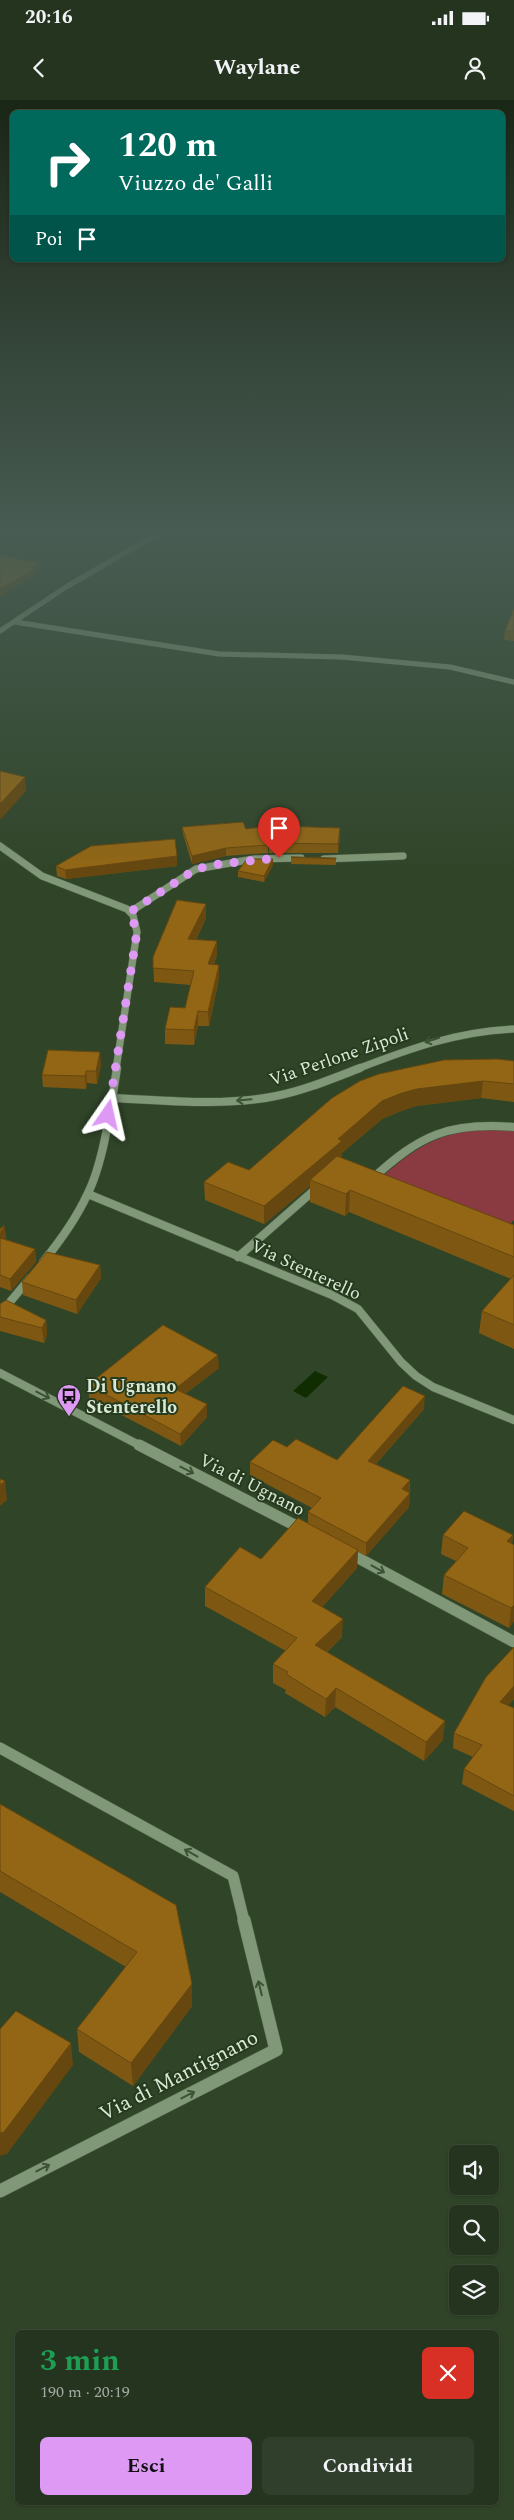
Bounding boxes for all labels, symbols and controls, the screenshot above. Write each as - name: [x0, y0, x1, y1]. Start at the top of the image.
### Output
- text: 20:16: [25, 3, 73, 32]
- text: Waylane: [214, 51, 301, 84]
- icon: back: [25, 54, 53, 82]
- icon: person: [461, 54, 489, 82]
- text: 120 m: [118, 119, 217, 172]
- icon: right: [35, 130, 100, 195]
- text: Viuzzo de' Galli: [118, 167, 273, 200]
- text: Poi: [35, 225, 63, 254]
- icon: arrive: [73, 225, 101, 253]
- pin: [258, 807, 300, 858]
- icon: arrive: [265, 814, 293, 842]
- street label: Via Perlone Zipoli: [266, 1020, 412, 1094]
- one-way arrow: [424, 1036, 440, 1046]
- position arrow: [81, 1088, 133, 1140]
- one-way arrow: [237, 1096, 253, 1105]
- street label: Via Stenterello: [246, 1233, 366, 1307]
- place label: Di Ugnano Stenterello: [86, 1373, 177, 1421]
- bus stop icon: Di Ugnano Stenterello: [56, 1383, 82, 1417]
- one-way arrow: [36, 1390, 51, 1400]
- street label: Via di Ugnano: [194, 1447, 310, 1523]
- one-way arrow: [180, 1465, 195, 1475]
- one-way arrow: [371, 1564, 386, 1574]
- one-way arrow: [184, 1848, 199, 1857]
- one-way arrow: [255, 1980, 264, 1996]
- street label: Via di Mantignano: [94, 2022, 264, 2130]
- one-way arrow: [180, 2090, 195, 2099]
- map controls: [449, 2145, 499, 2315]
- button: sound: [449, 2145, 499, 2195]
- one-way arrow: [36, 2163, 51, 2173]
- button: search: [449, 2205, 499, 2255]
- button: layers: [449, 2265, 499, 2315]
- text: 3 min: [40, 2338, 120, 2384]
- button: close: [422, 2347, 474, 2399]
- text: 190 m · 20:19: [40, 2380, 130, 2404]
- button: Esci: [40, 2437, 252, 2495]
- button: Condividi: [262, 2437, 474, 2495]

